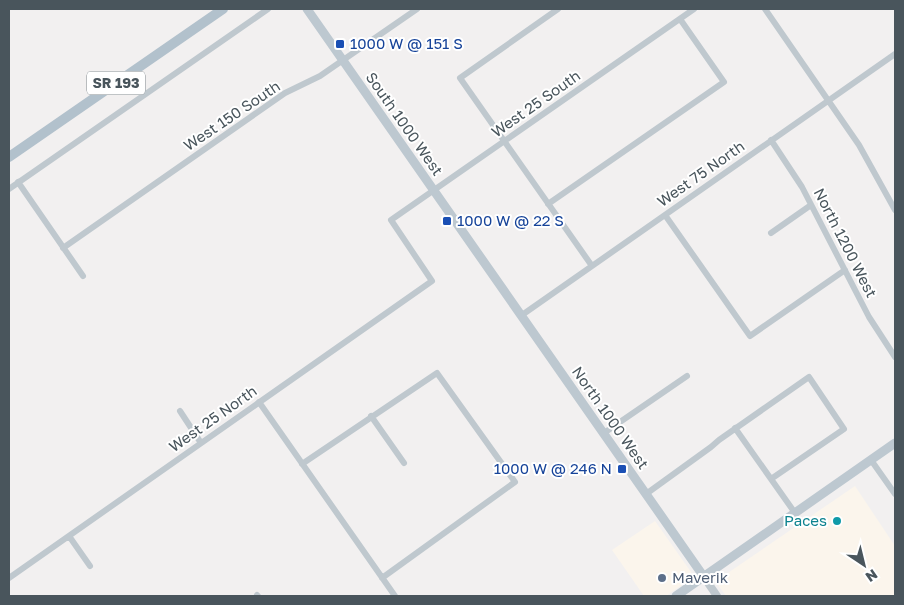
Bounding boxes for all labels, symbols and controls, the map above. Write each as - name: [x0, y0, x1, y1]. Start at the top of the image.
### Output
- place label: 1000 W @ 151 S: [350, 34, 463, 52]
- marker: 1000 W @ 151 S: [334, 38, 346, 50]
- street label: West 25 South: [488, 66, 583, 140]
- street label: South 1000 West: [362, 68, 447, 179]
- road number: SR 193: [87, 72, 145, 95]
- street label: West 150 South: [180, 76, 283, 154]
- street label: West 75 North: [653, 136, 748, 210]
- street label: North 1200 West: [811, 185, 881, 300]
- place label: 1000 W @ 22 S: [457, 211, 564, 229]
- marker: 1000 W @ 22 S: [441, 215, 453, 227]
- street label: North 1000 West: [569, 363, 653, 472]
- street label: West 25 North: [165, 381, 260, 455]
- place label: 1000 W @ 246 N: [494, 459, 612, 477]
- marker: 1000 W @ 246 N: [616, 463, 628, 475]
- place label: Paces: [784, 511, 827, 529]
- marker: Paces: [831, 515, 843, 527]
- north arrow: [839, 540, 889, 590]
- text: N: [863, 566, 881, 586]
- place label: Maverik: [672, 568, 729, 586]
- marker: Maverik: [656, 572, 668, 584]

